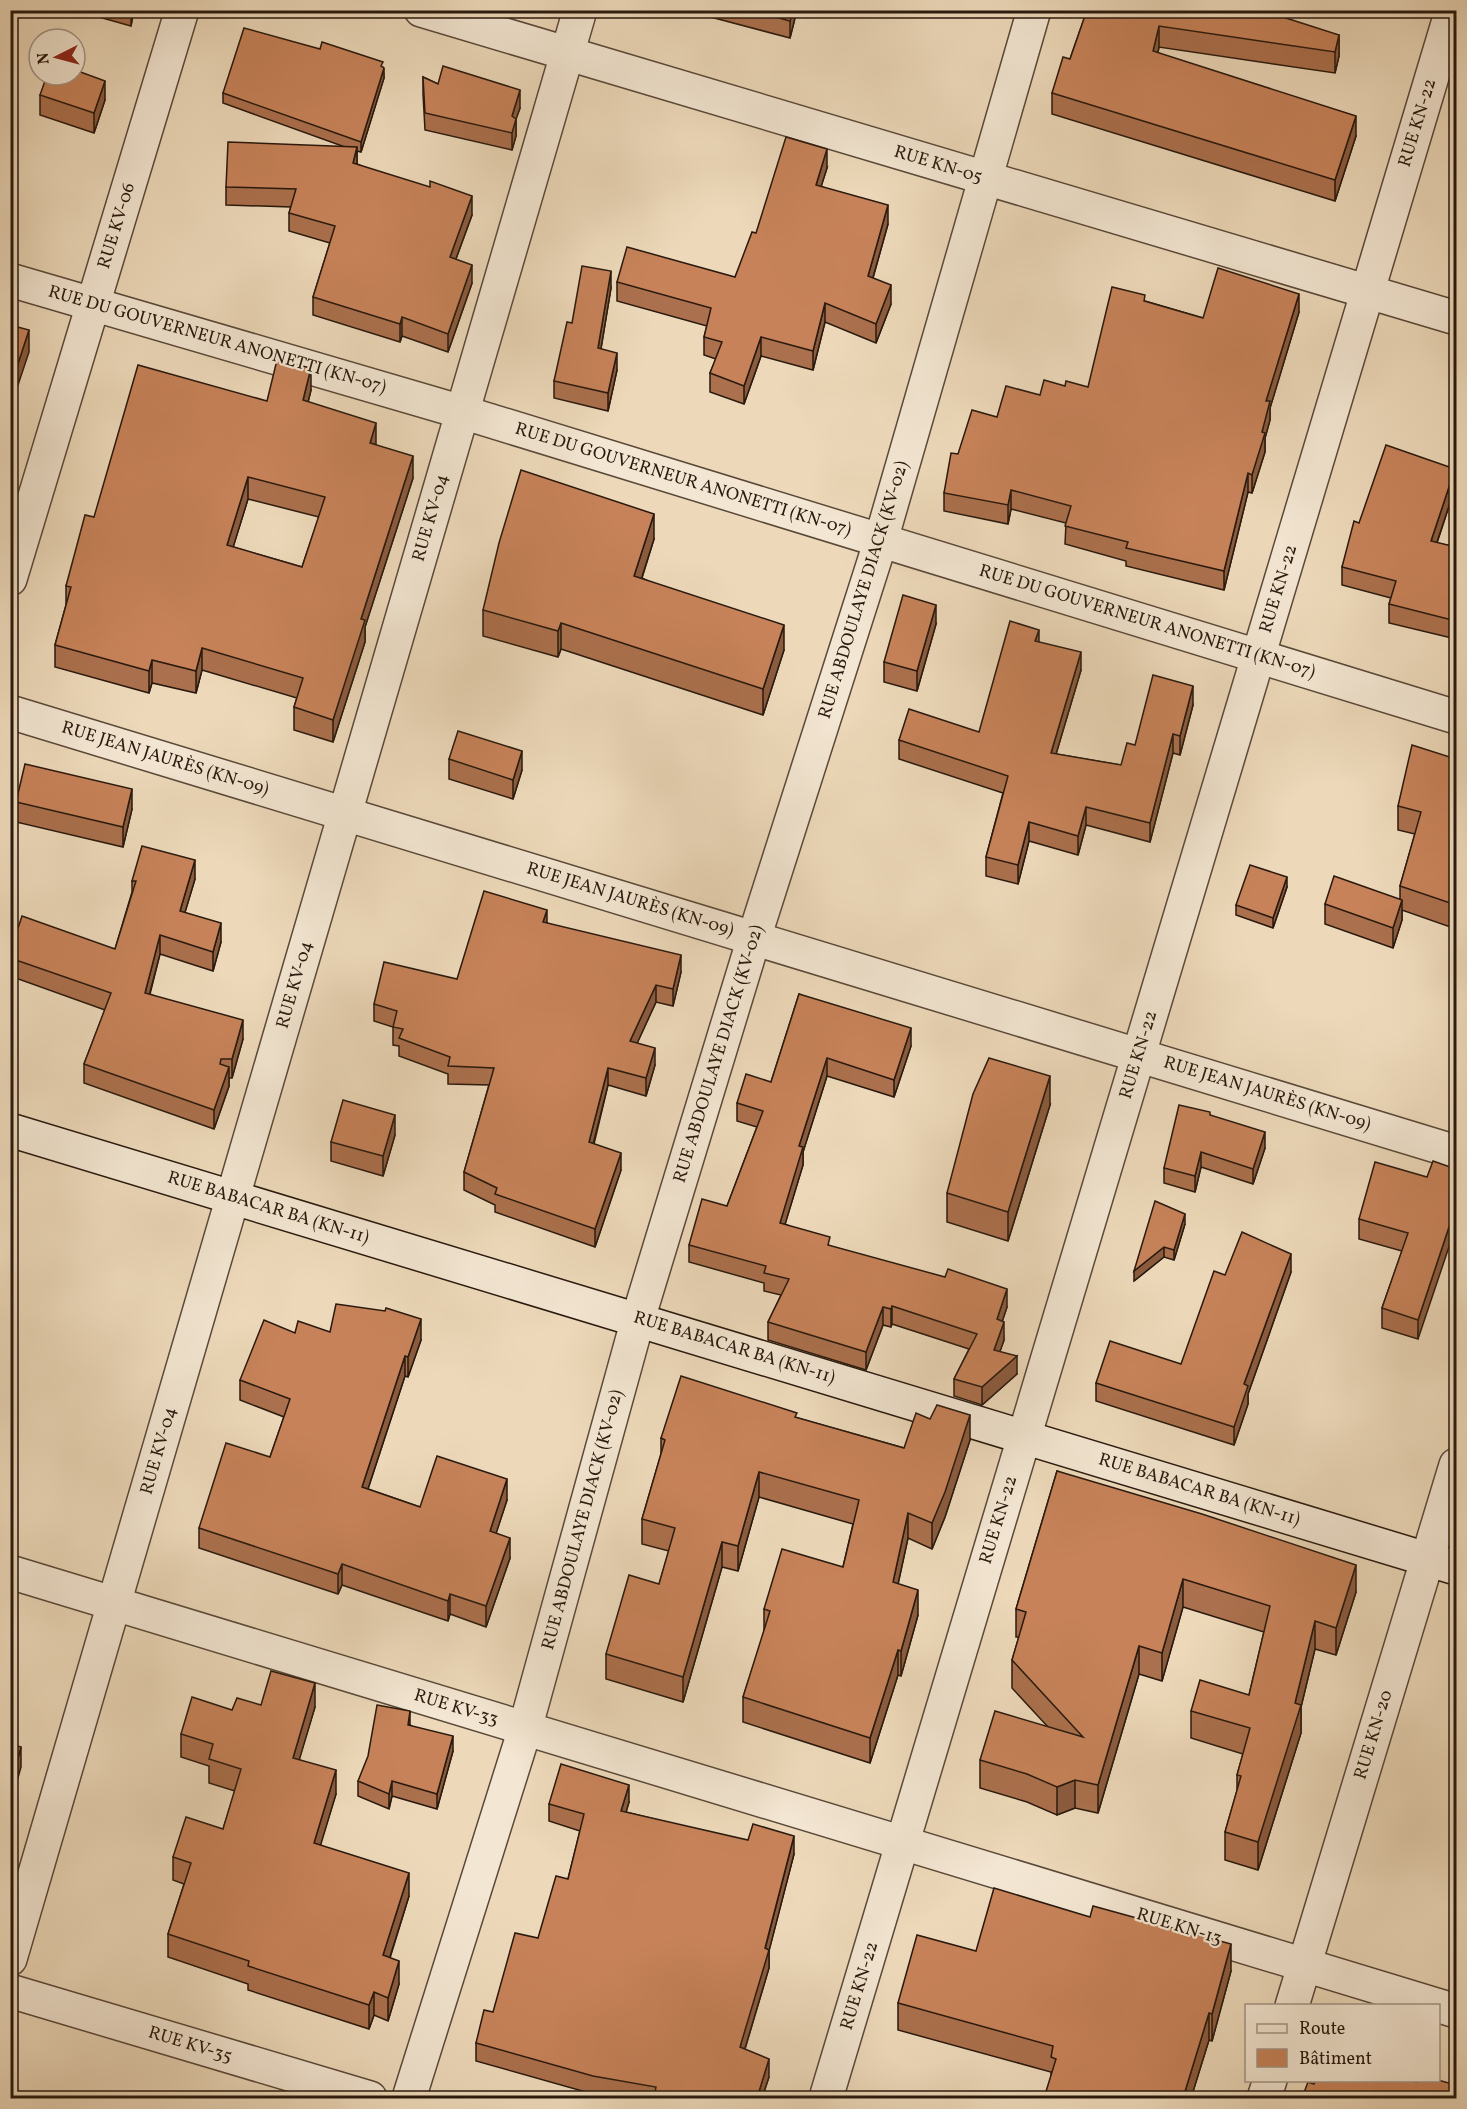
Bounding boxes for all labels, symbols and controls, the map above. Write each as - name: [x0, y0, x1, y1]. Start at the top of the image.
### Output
- north arrow: [27, 27, 87, 87]
- text: N: [32, 51, 56, 65]
- street label: RUE KN-22: [1393, 76, 1443, 170]
- street label: RUE KN-05: [891, 140, 985, 190]
- street label: RUE KV-06: [92, 180, 142, 272]
- street label: RUE DU GOUVERNEUR ANONETTI (KN-07): [45, 280, 389, 400]
- street label: RUE DU GOUVERNEUR ANONETTI (KN-07): [512, 417, 854, 543]
- street label: RUE ABDOULAYE DIACK (KV-02): [813, 458, 915, 722]
- street label: RUE KV-04: [407, 471, 455, 565]
- street label: RUE KN-22: [1254, 542, 1304, 636]
- street label: RUE DU GOUVERNEUR ANONETTI (KN-07): [976, 559, 1318, 685]
- street label: RUE JEAN JAURÈS (KN-09): [58, 716, 272, 802]
- street label: RUE JEAN JAURÈS (KN-09): [523, 857, 737, 943]
- street label: RUE ABDOULAYE DIACK (KV-02): [668, 922, 770, 1186]
- street label: RUE KV-04: [271, 938, 319, 1032]
- street label: RUE KN-22: [1114, 1008, 1164, 1102]
- street label: RUE JEAN JAURÈS (KN-09): [1160, 1051, 1374, 1137]
- street label: RUE BABACAR BA (KN-11): [164, 1165, 372, 1251]
- street label: RUE BABACAR BA (KN-11): [630, 1305, 838, 1391]
- street label: RUE ABDOULAYE DIACK (KV-02): [536, 1387, 630, 1653]
- street label: RUE KV-04: [135, 1404, 183, 1498]
- street label: RUE BABACAR BA (KN-11): [1095, 1447, 1303, 1533]
- street label: RUE KN-22: [974, 1473, 1024, 1567]
- street label: RUE KV-33: [411, 1683, 501, 1733]
- street label: RUE KN-20: [1349, 1687, 1399, 1783]
- street label: RUE KN-13: [1133, 1902, 1225, 1952]
- street label: RUE KN-22: [835, 1939, 885, 2033]
- legend: [1245, 2004, 1440, 2082]
- text: Route: [1299, 2017, 1345, 2042]
- street label: RUE KV-35: [145, 2020, 235, 2070]
- text: Bâtiment: [1299, 2047, 1372, 2072]

